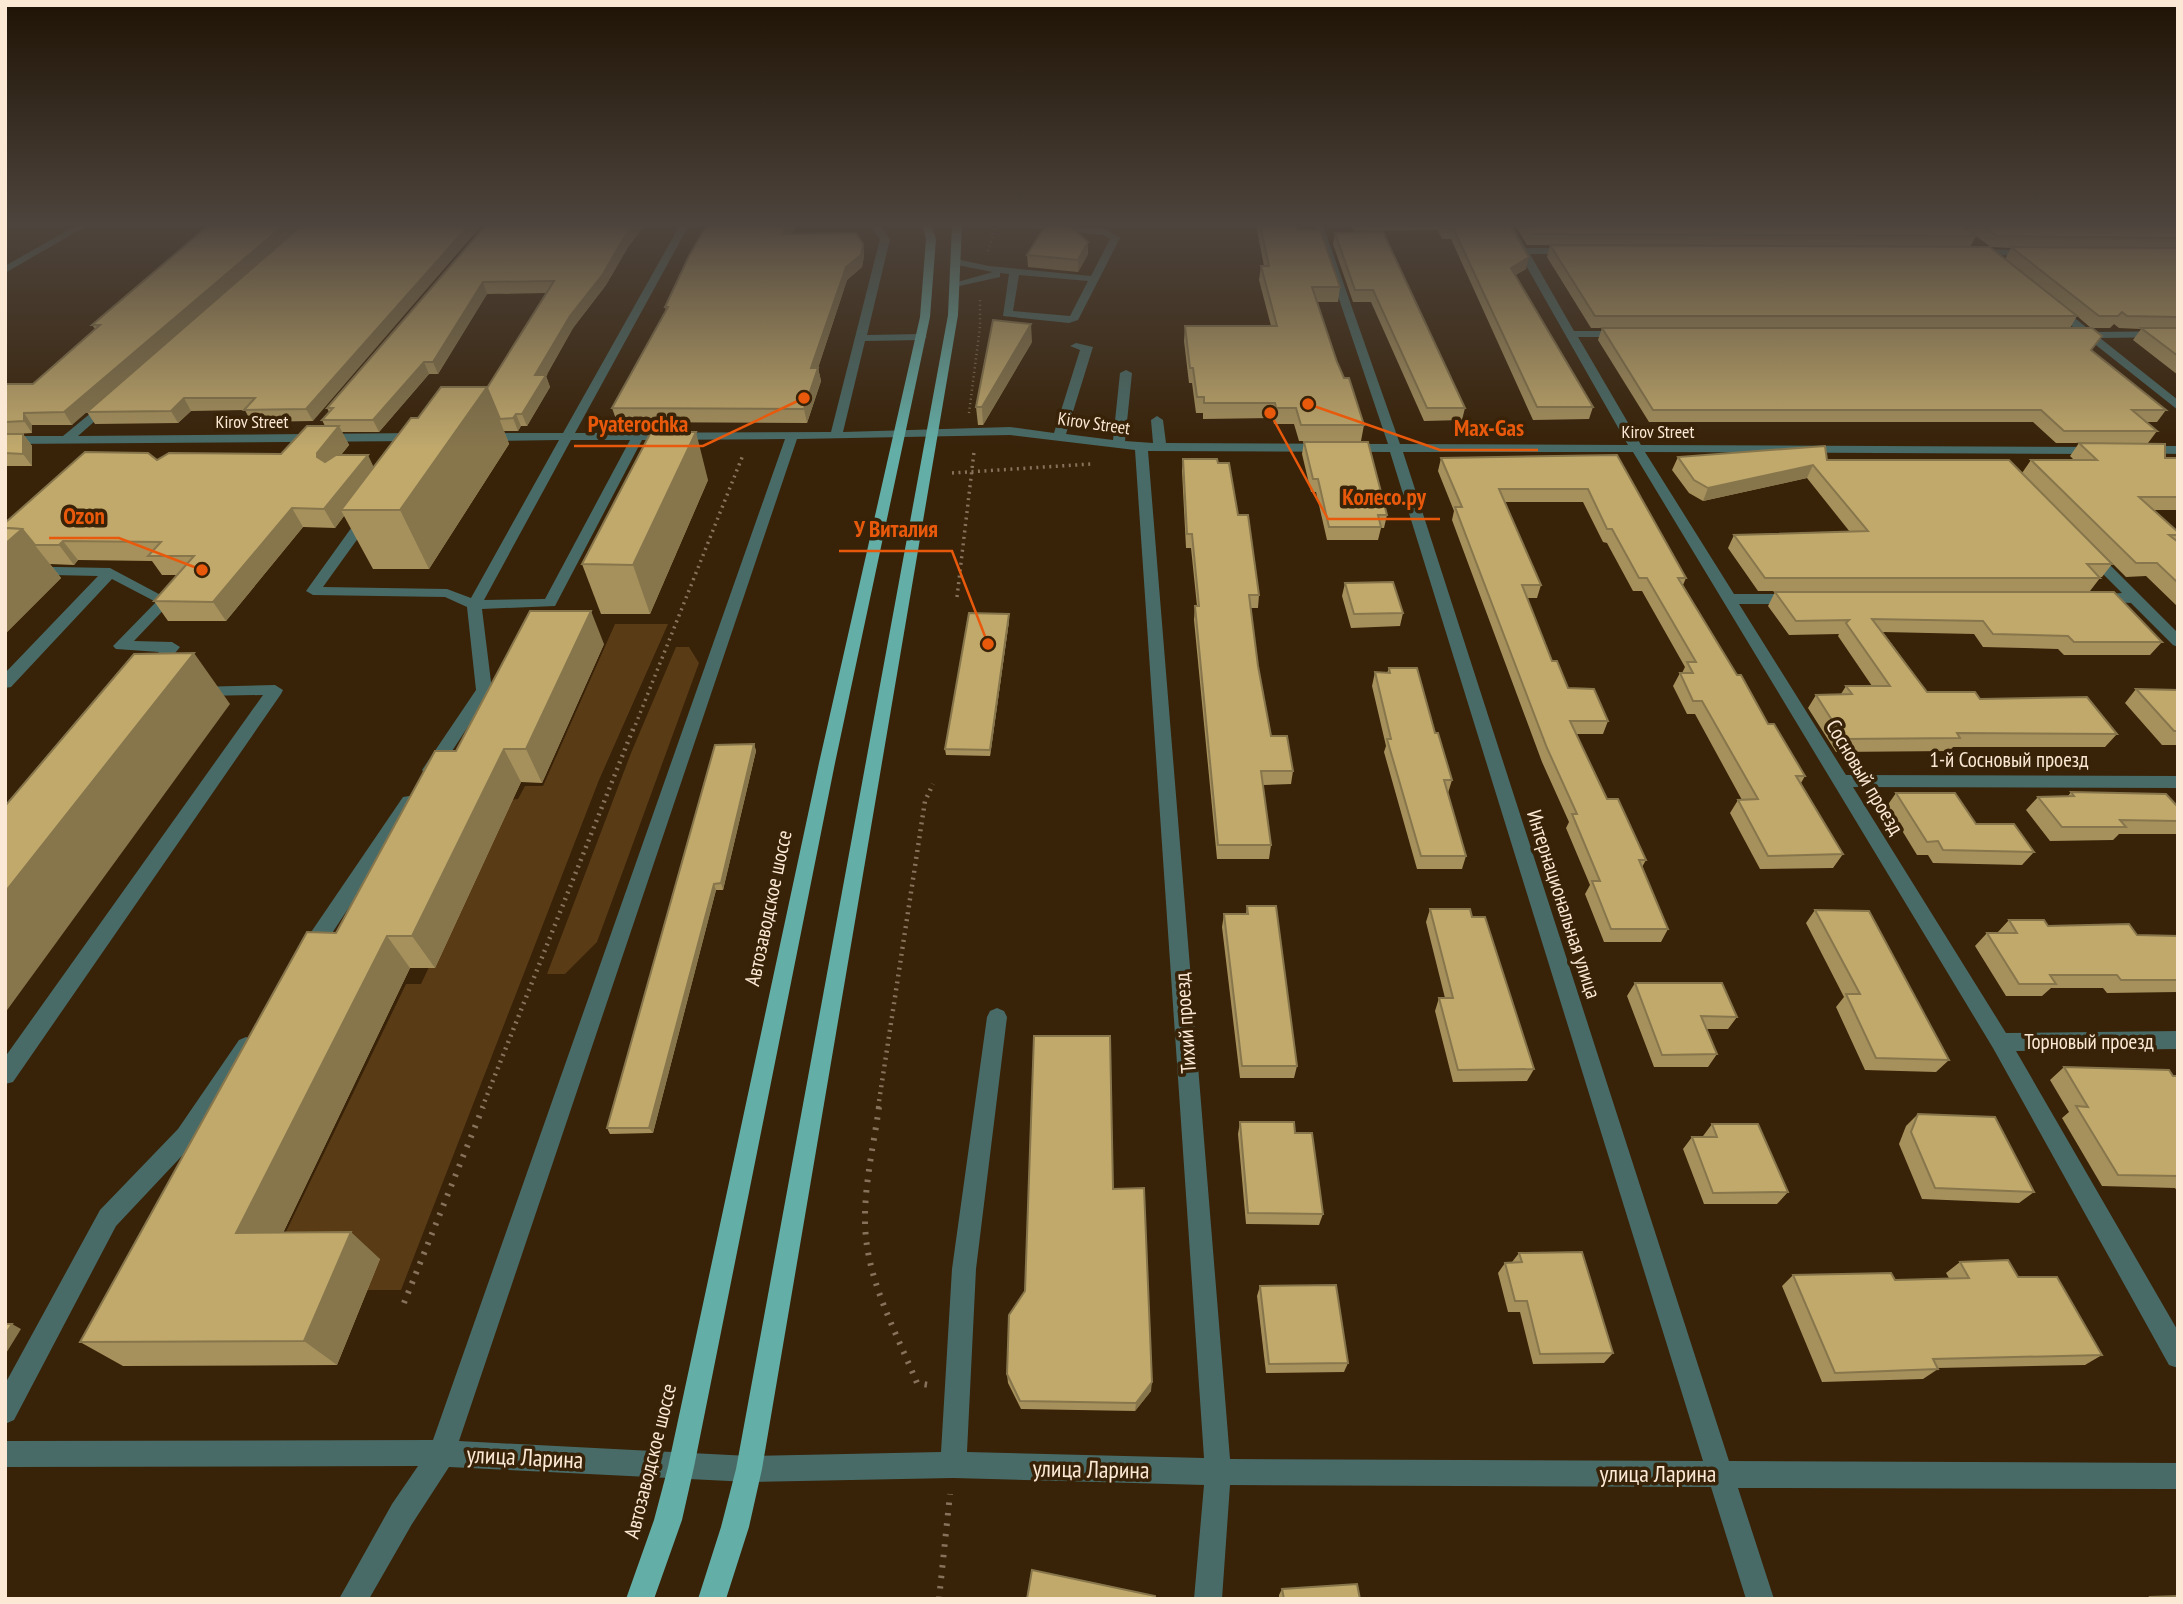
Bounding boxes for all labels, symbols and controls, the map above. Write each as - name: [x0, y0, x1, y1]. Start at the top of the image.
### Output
- callout: Pyaterochka: [574, 402, 703, 446]
- callout: Max-Gas: [1440, 406, 1538, 450]
- street label: Kirov Street: [1056, 407, 1132, 439]
- text: Pyaterochka: [588, 409, 688, 438]
- street label: Kirov Street: [216, 410, 288, 433]
- text: Max-Gas: [1454, 413, 1524, 442]
- street label: Kirov Street: [1622, 420, 1694, 443]
- callout: Колесо.ру: [1328, 475, 1440, 519]
- text: Колесо.ру: [1342, 482, 1427, 511]
- callout: Ozon: [49, 494, 119, 538]
- text: Ozon: [63, 501, 105, 530]
- callout: У Виталия: [839, 507, 952, 551]
- text: У Виталия: [853, 514, 938, 543]
- street label: Сосновый проезд: [1820, 714, 1910, 840]
- street label: 1-й Сосновый проезд: [1930, 746, 2088, 773]
- street label: Интернациональная улица: [1521, 806, 1607, 1002]
- street label: Автозаводское шоссе: [738, 828, 798, 988]
- street label: Тихий проезд: [1168, 972, 1202, 1074]
- street label: Торновый проезд: [2024, 1028, 2154, 1055]
- street label: Автозаводское шоссе: [618, 1381, 682, 1541]
- street label: улица Ларина: [466, 1438, 584, 1476]
- street label: улица Ларина: [1032, 1452, 1150, 1486]
- street label: улица Ларина: [1600, 1458, 1716, 1489]

